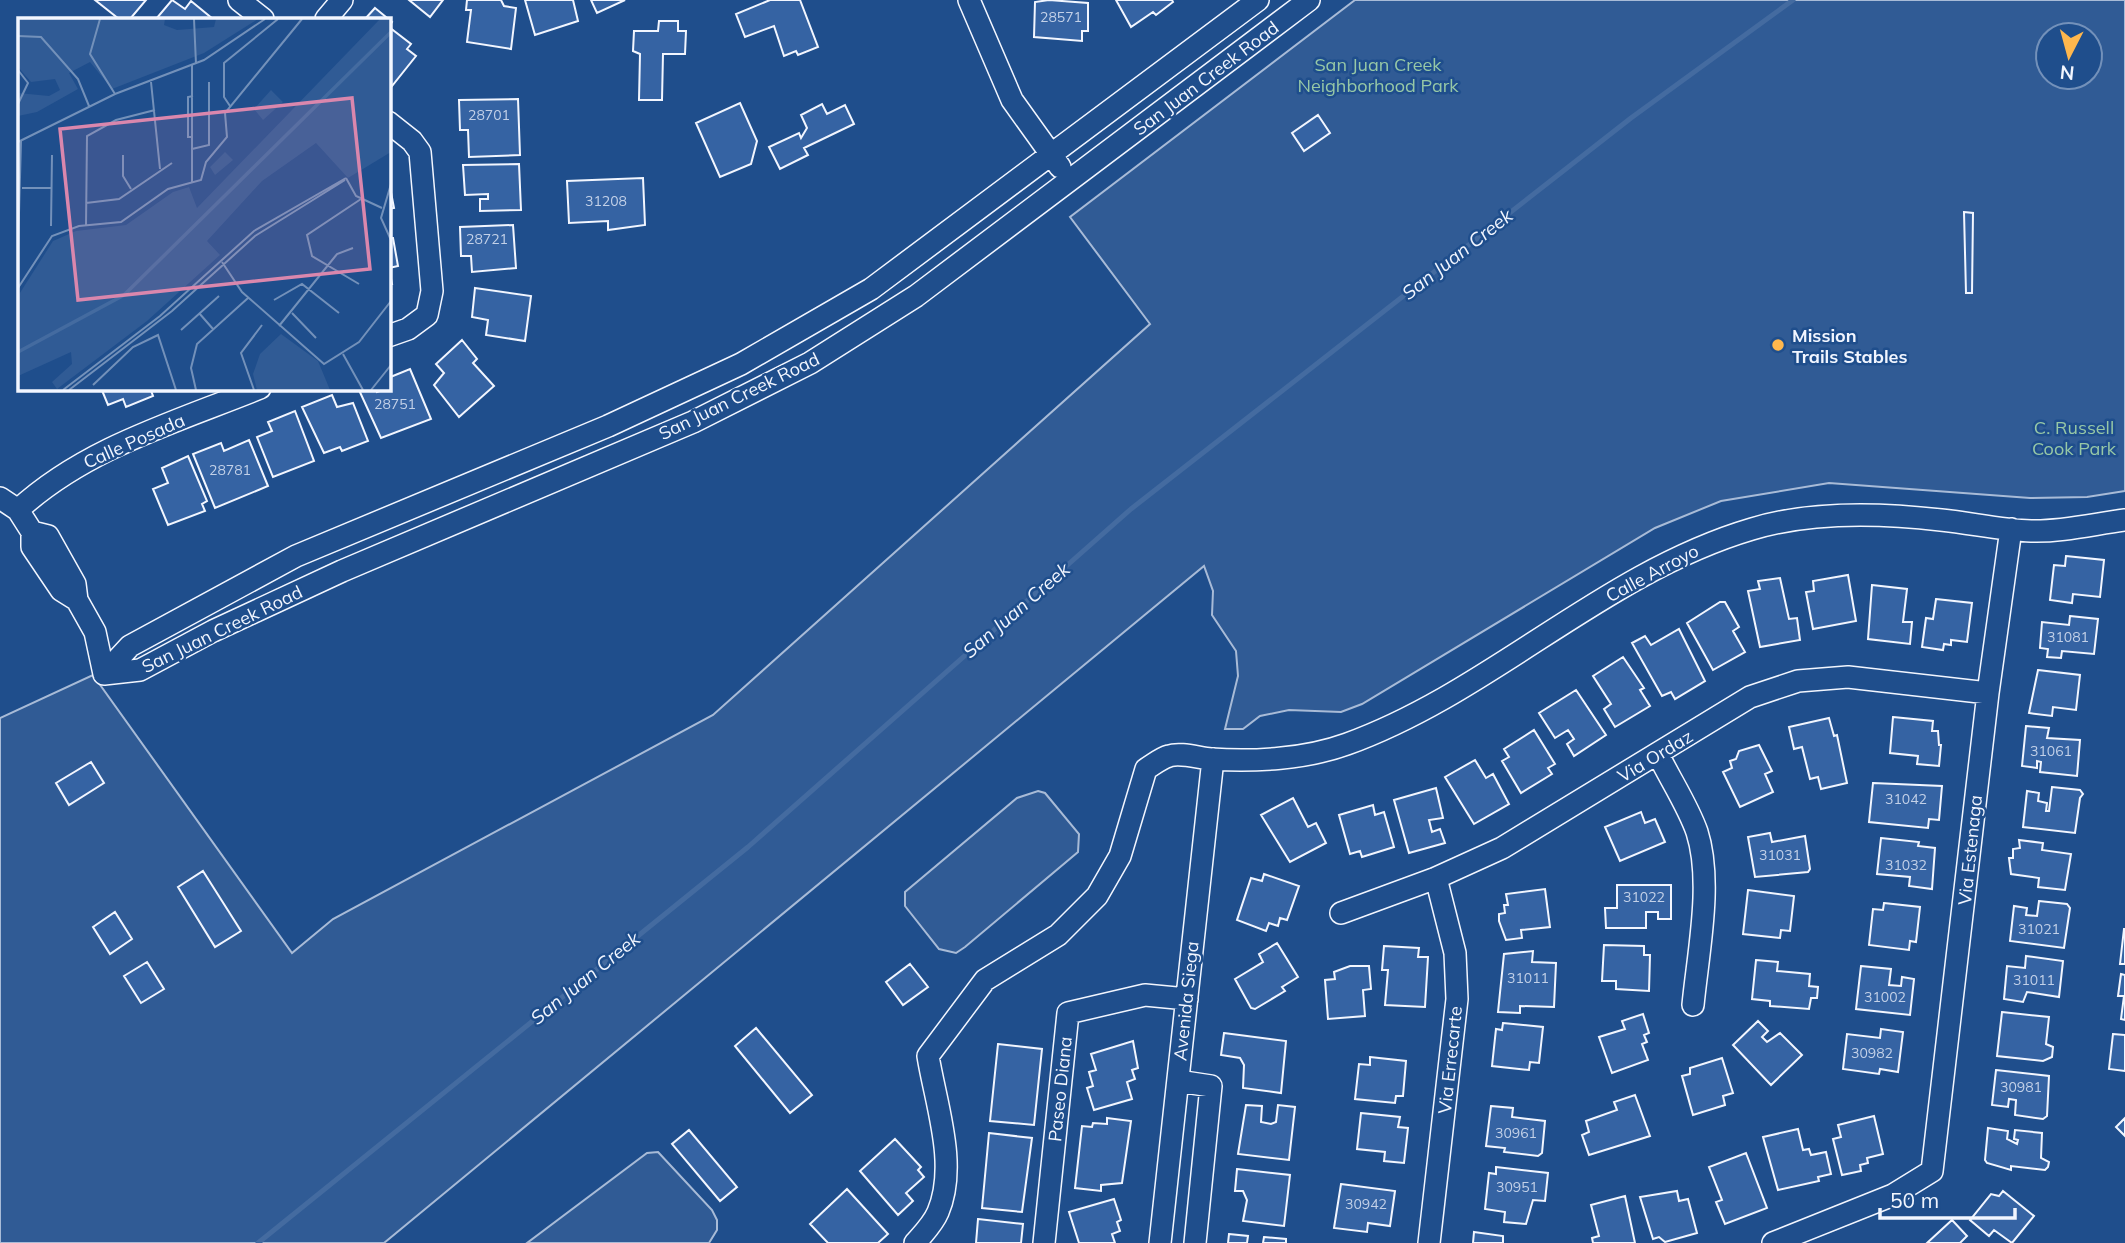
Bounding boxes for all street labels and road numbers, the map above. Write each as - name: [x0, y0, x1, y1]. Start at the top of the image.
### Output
- street label: San Juan Creek Road: [1129, 16, 1283, 140]
- street label: San Juan Creek Road: [655, 347, 823, 445]
- street label: Calle Posada: [80, 408, 188, 474]
- street label: Calle Arroyo: [1602, 539, 1702, 607]
- street label: San Juan Creek Road: [138, 580, 306, 678]
- street label: Via Ordaz: [1613, 725, 1697, 787]
- street label: Via Estenaga: [1953, 794, 1987, 906]
- street label: Avenida Siega: [1168, 940, 1204, 1062]
- street label: Via Errecarte: [1433, 1005, 1467, 1115]
- street label: Paseo Diana: [1043, 1035, 1077, 1143]

